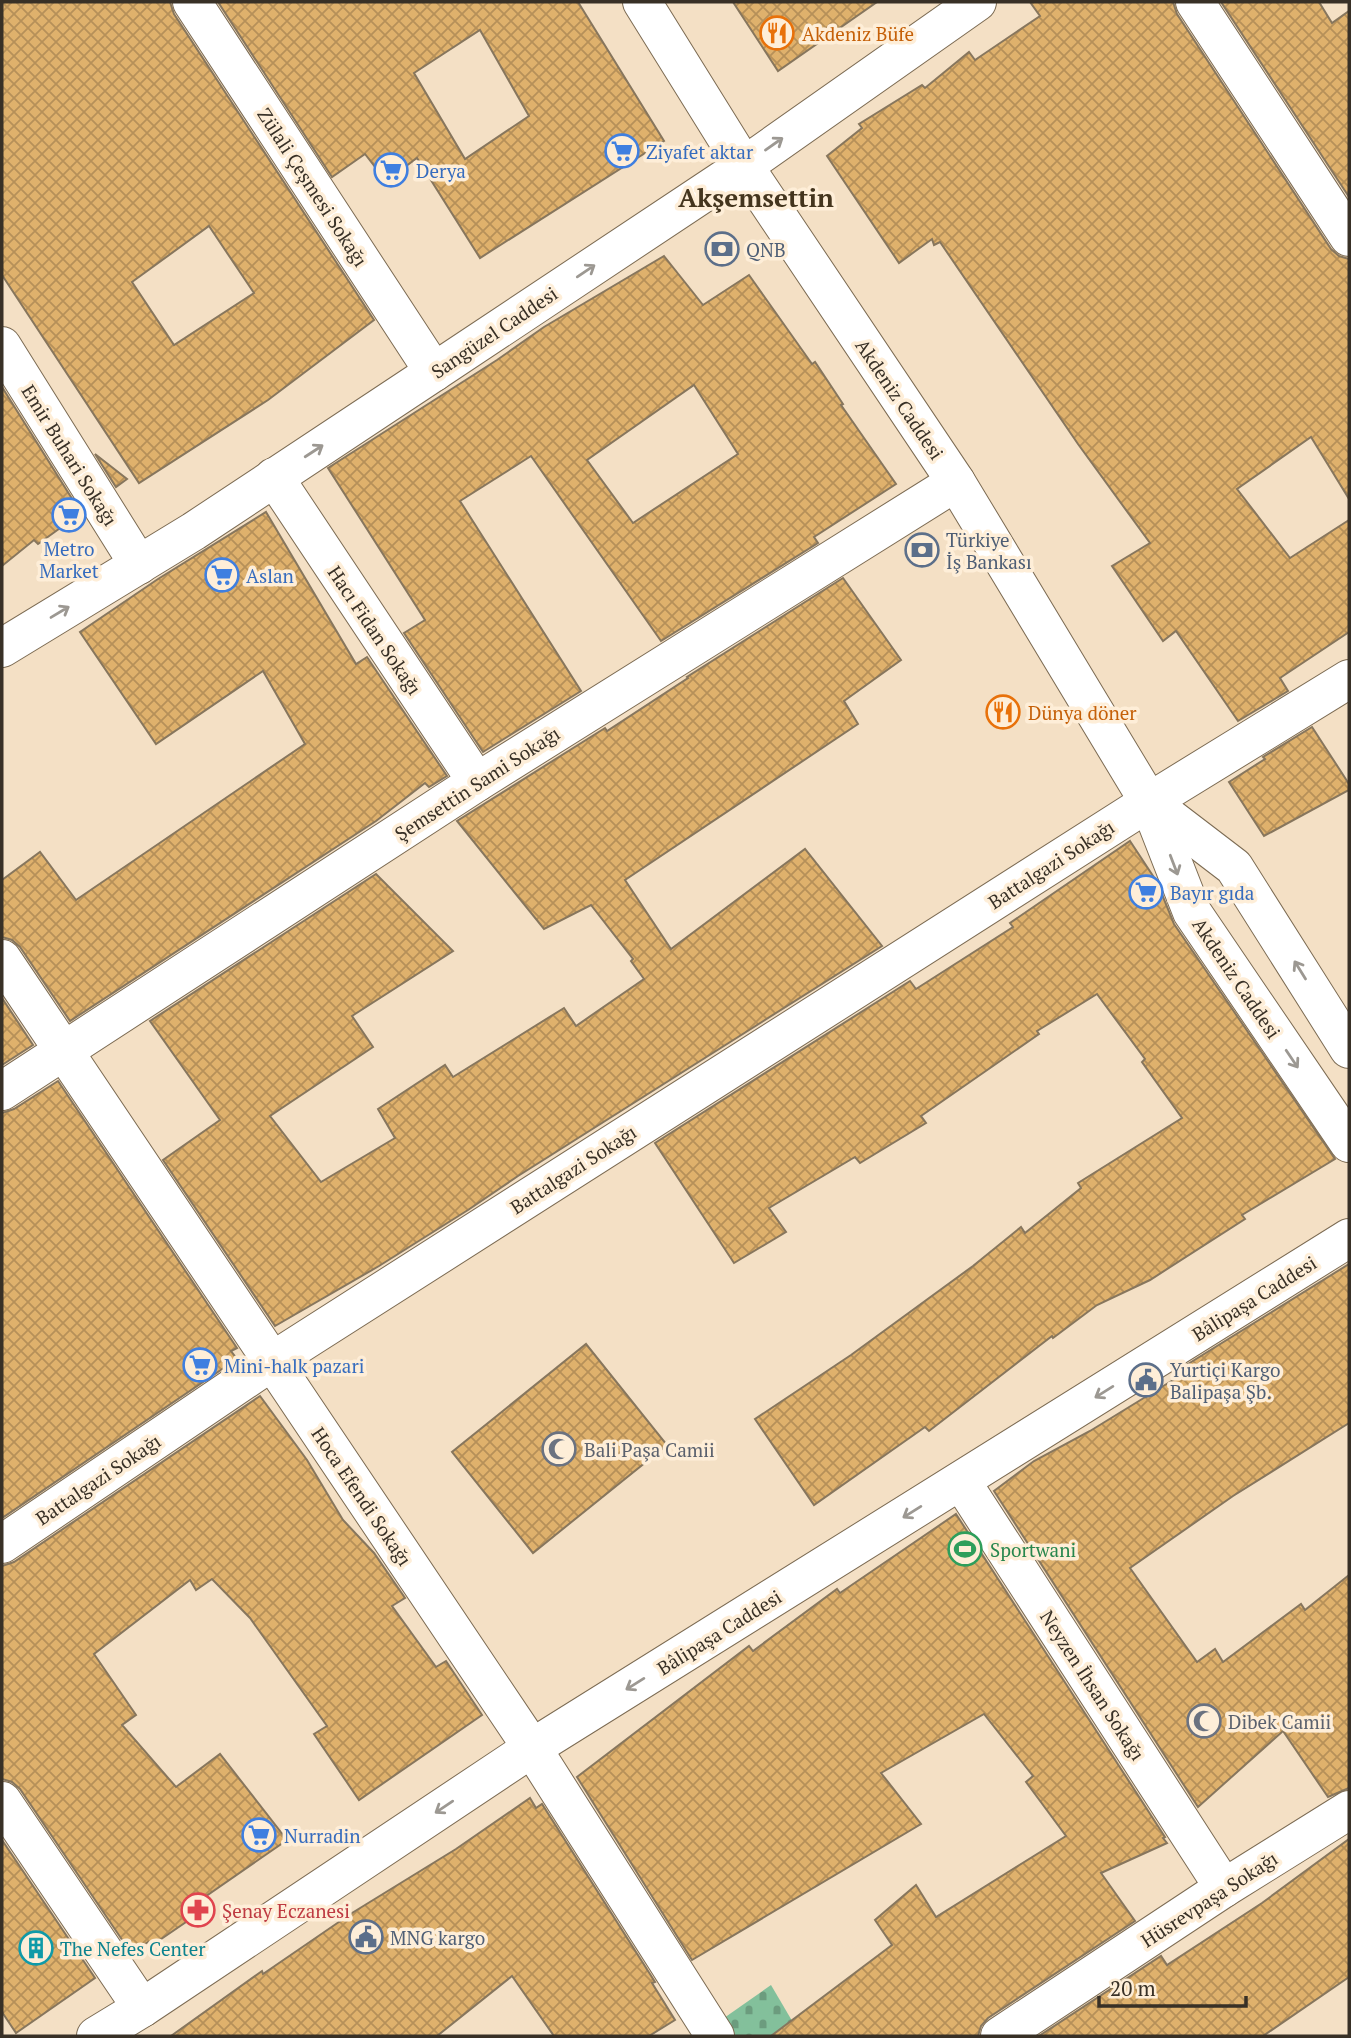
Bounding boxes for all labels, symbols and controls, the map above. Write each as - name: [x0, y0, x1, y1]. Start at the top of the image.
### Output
- restaurant icon: Akdeniz Büfe: [758, 14, 796, 52]
- place label: Akdeniz Büfe: [802, 21, 914, 46]
- street label: Zülali Çeşmesi Sokağı: [252, 103, 374, 271]
- supermarket icon: Ziyafet aktar: [603, 132, 641, 170]
- one-way arrow: [764, 137, 783, 152]
- place label: Ziyafet aktar: [646, 139, 754, 164]
- supermarket icon: Derya: [372, 151, 410, 189]
- place label: Derya: [416, 158, 466, 183]
- district label: Akşemsettin: [678, 180, 834, 214]
- bank icon: QNB: [703, 230, 741, 268]
- place label: QNB: [746, 237, 786, 262]
- one-way arrow: [575, 264, 595, 278]
- street label: Sangüzel Caddesi: [426, 280, 562, 384]
- street label: Akdeniz Caddesi: [850, 334, 950, 464]
- street label: Emir Buhari Sokağı: [17, 380, 123, 530]
- one-way arrow: [304, 443, 323, 458]
- supermarket icon: Metro Market: [50, 496, 88, 534]
- place label: Türkiye İş Bankası: [946, 527, 1032, 574]
- bank icon: Türkiye İş Bankası: [903, 531, 941, 569]
- place label: Metro Market: [39, 536, 99, 583]
- supermarket icon: Aslan: [203, 556, 241, 594]
- street label: Hacı Fidan Sokağı: [323, 561, 427, 699]
- place label: Aslan: [246, 563, 294, 588]
- one-way arrow: [50, 605, 70, 619]
- restaurant icon: Dünya döner: [984, 693, 1022, 731]
- place label: Dünya döner: [1028, 700, 1137, 725]
- street label: Şemsettin Sami Sokağı: [390, 720, 564, 846]
- street label: Battalgazi Sokağı: [983, 814, 1119, 914]
- one-way arrow: [1169, 854, 1181, 876]
- supermarket icon: Bayır gıda: [1127, 873, 1165, 911]
- place label: Bayır gıda: [1170, 880, 1255, 905]
- street label: Akdeniz Caddesi: [1187, 913, 1287, 1043]
- one-way arrow: [1292, 961, 1306, 981]
- one-way arrow: [1285, 1049, 1299, 1068]
- street label: Battalgazi Sokağı: [505, 1119, 641, 1219]
- street label: Bâlipaşa Caddesi: [1187, 1250, 1321, 1346]
- supermarket icon: Mini-halk pazari: [181, 1346, 219, 1384]
- place label: Mini-halk pazari: [224, 1353, 364, 1378]
- place label: Yurtiçi Kargo Balipaşa Şb.: [1170, 1357, 1281, 1404]
- public building icon: Yurtiçi Kargo Balipaşa Şb.: [1127, 1361, 1165, 1399]
- one-way arrow: [1095, 1385, 1115, 1399]
- street label: Hoca Efendi Sokağı: [306, 1422, 418, 1570]
- street label: Battalgazi Sokağı: [31, 1428, 165, 1530]
- mosque icon: Bali Paşa Camii: [540, 1430, 578, 1468]
- place label: Bali Paşa Camii: [584, 1437, 715, 1462]
- one-way arrow: [902, 1506, 922, 1520]
- sports icon: Sportwani: [946, 1530, 984, 1568]
- place label: Sportwani: [990, 1537, 1076, 1562]
- street label: Bâlipaşa Caddesi: [652, 1584, 786, 1680]
- street label: Neyzen İhsan Sokağı: [1035, 1605, 1151, 1765]
- one-way arrow: [626, 1676, 645, 1691]
- mosque icon: Dibek Camii: [1185, 1702, 1223, 1740]
- place label: Dibek Camii: [1228, 1709, 1331, 1734]
- one-way arrow: [435, 1800, 454, 1814]
- supermarket icon: Nurradin: [240, 1816, 278, 1854]
- place label: Nurradin: [284, 1823, 361, 1848]
- street label: Hüsrevpaşa Sokağı: [1136, 1845, 1282, 1953]
- pharmacy icon: Şenay Eczanesi: [179, 1891, 217, 1929]
- place label: Şenay Eczanesi: [222, 1898, 350, 1923]
- public building icon: MNG kargo: [347, 1918, 385, 1956]
- place label: MNG kargo: [390, 1925, 485, 1950]
- building icon: The Nefes Center: [17, 1929, 55, 1967]
- place label: The Nefes Center: [60, 1936, 206, 1961]
- scale bar: [1099, 1965, 1246, 2009]
- text: 20 m: [1110, 1974, 1156, 2002]

